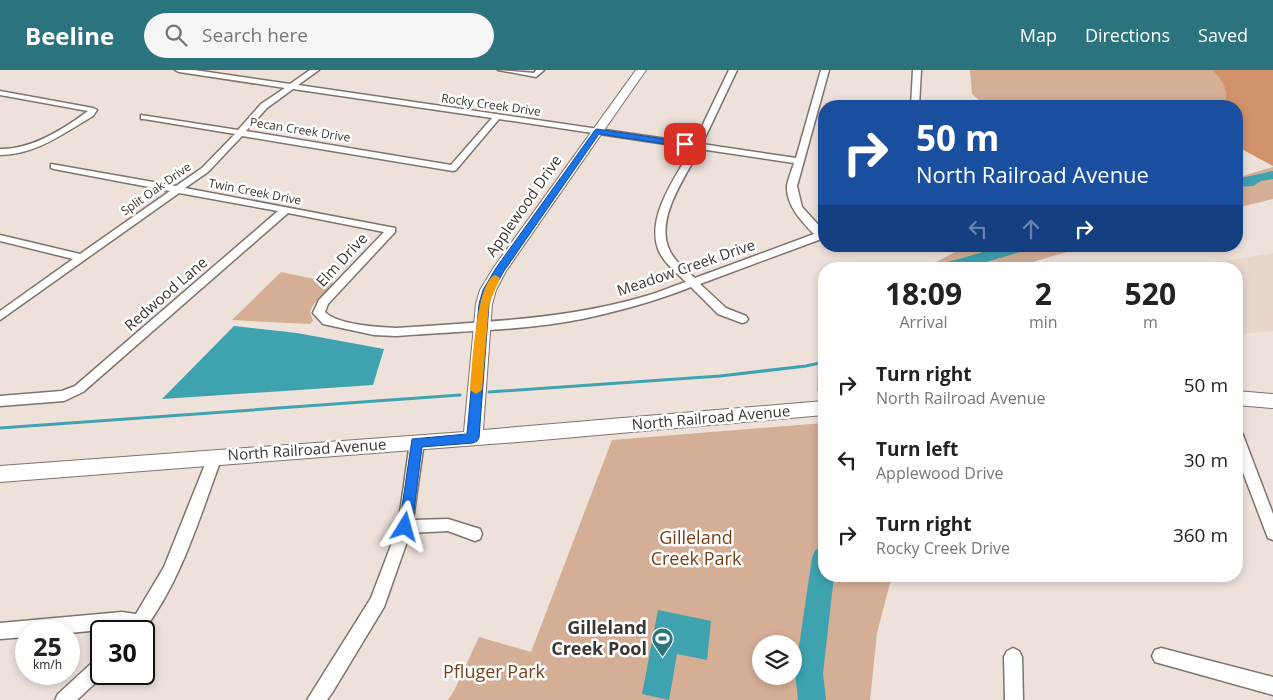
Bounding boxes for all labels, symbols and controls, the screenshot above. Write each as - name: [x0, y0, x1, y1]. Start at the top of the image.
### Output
- search box: [144, 13, 494, 58]
- text: Beeline: [25, 19, 114, 52]
- icon: search: [162, 21, 190, 49]
- text: Search here: [202, 22, 308, 48]
- text: Map: [1020, 23, 1057, 47]
- text: Directions: [1085, 23, 1170, 47]
- text: Saved: [1198, 23, 1248, 47]
- street label: Rocky Creek Drive: [440, 89, 542, 120]
- street label: Pecan Creek Drive: [249, 113, 352, 146]
- text: 50 m: [916, 114, 999, 161]
- icon: right: [833, 120, 898, 185]
- pin: [664, 123, 706, 165]
- icon: arrive: [671, 130, 699, 158]
- street label: Applewood Drive: [481, 151, 566, 260]
- street label: Split Oak Drive: [117, 158, 194, 219]
- text: North Railroad Avenue: [916, 159, 1149, 189]
- street label: Twin Creek Drive: [207, 174, 303, 209]
- icon: left: [964, 215, 992, 243]
- icon: ahead: [1017, 215, 1045, 243]
- icon: right: [1070, 215, 1098, 243]
- street label: Elm Drive: [311, 228, 371, 291]
- street label: Meadow Creek Drive: [614, 234, 757, 300]
- street label: Redwood Lane: [120, 252, 211, 335]
- text: 18:09: [885, 273, 962, 314]
- text: 2: [1035, 273, 1052, 314]
- text: 520: [1125, 273, 1176, 314]
- text: Arrival: [899, 311, 948, 333]
- text: min: [1029, 311, 1058, 333]
- text: m: [1143, 311, 1158, 333]
- text: Turn right: [876, 361, 971, 387]
- icon: right: [833, 371, 861, 399]
- text: 50 m: [1184, 372, 1228, 398]
- text: North Railroad Avenue: [876, 387, 1045, 409]
- street label: North Railroad Avenue: [631, 400, 791, 434]
- street label: North Railroad Avenue: [227, 433, 387, 465]
- text: Turn left: [876, 436, 958, 462]
- icon: left: [833, 446, 861, 474]
- text: 30 m: [1184, 447, 1228, 473]
- text: Applewood Drive: [876, 462, 1003, 484]
- position arrow: [378, 500, 430, 552]
- text: Turn right: [876, 511, 971, 537]
- icon: right: [833, 521, 861, 549]
- text: 360 m: [1173, 522, 1228, 548]
- park label: Gilleland Creek Park: [651, 525, 742, 570]
- text: Rocky Creek Drive: [876, 537, 1010, 559]
- place label: Gilleland Creek Pool: [551, 615, 647, 660]
- speed limit sign: 30: [90, 620, 155, 685]
- sports icon: Gilleland Creek Pool: [651, 626, 675, 657]
- text: 25: [33, 629, 62, 663]
- map controls: [752, 635, 802, 685]
- button: layers: [752, 635, 802, 685]
- text: km/h: [33, 656, 62, 673]
- park label: Pfluger Park: [443, 659, 546, 683]

